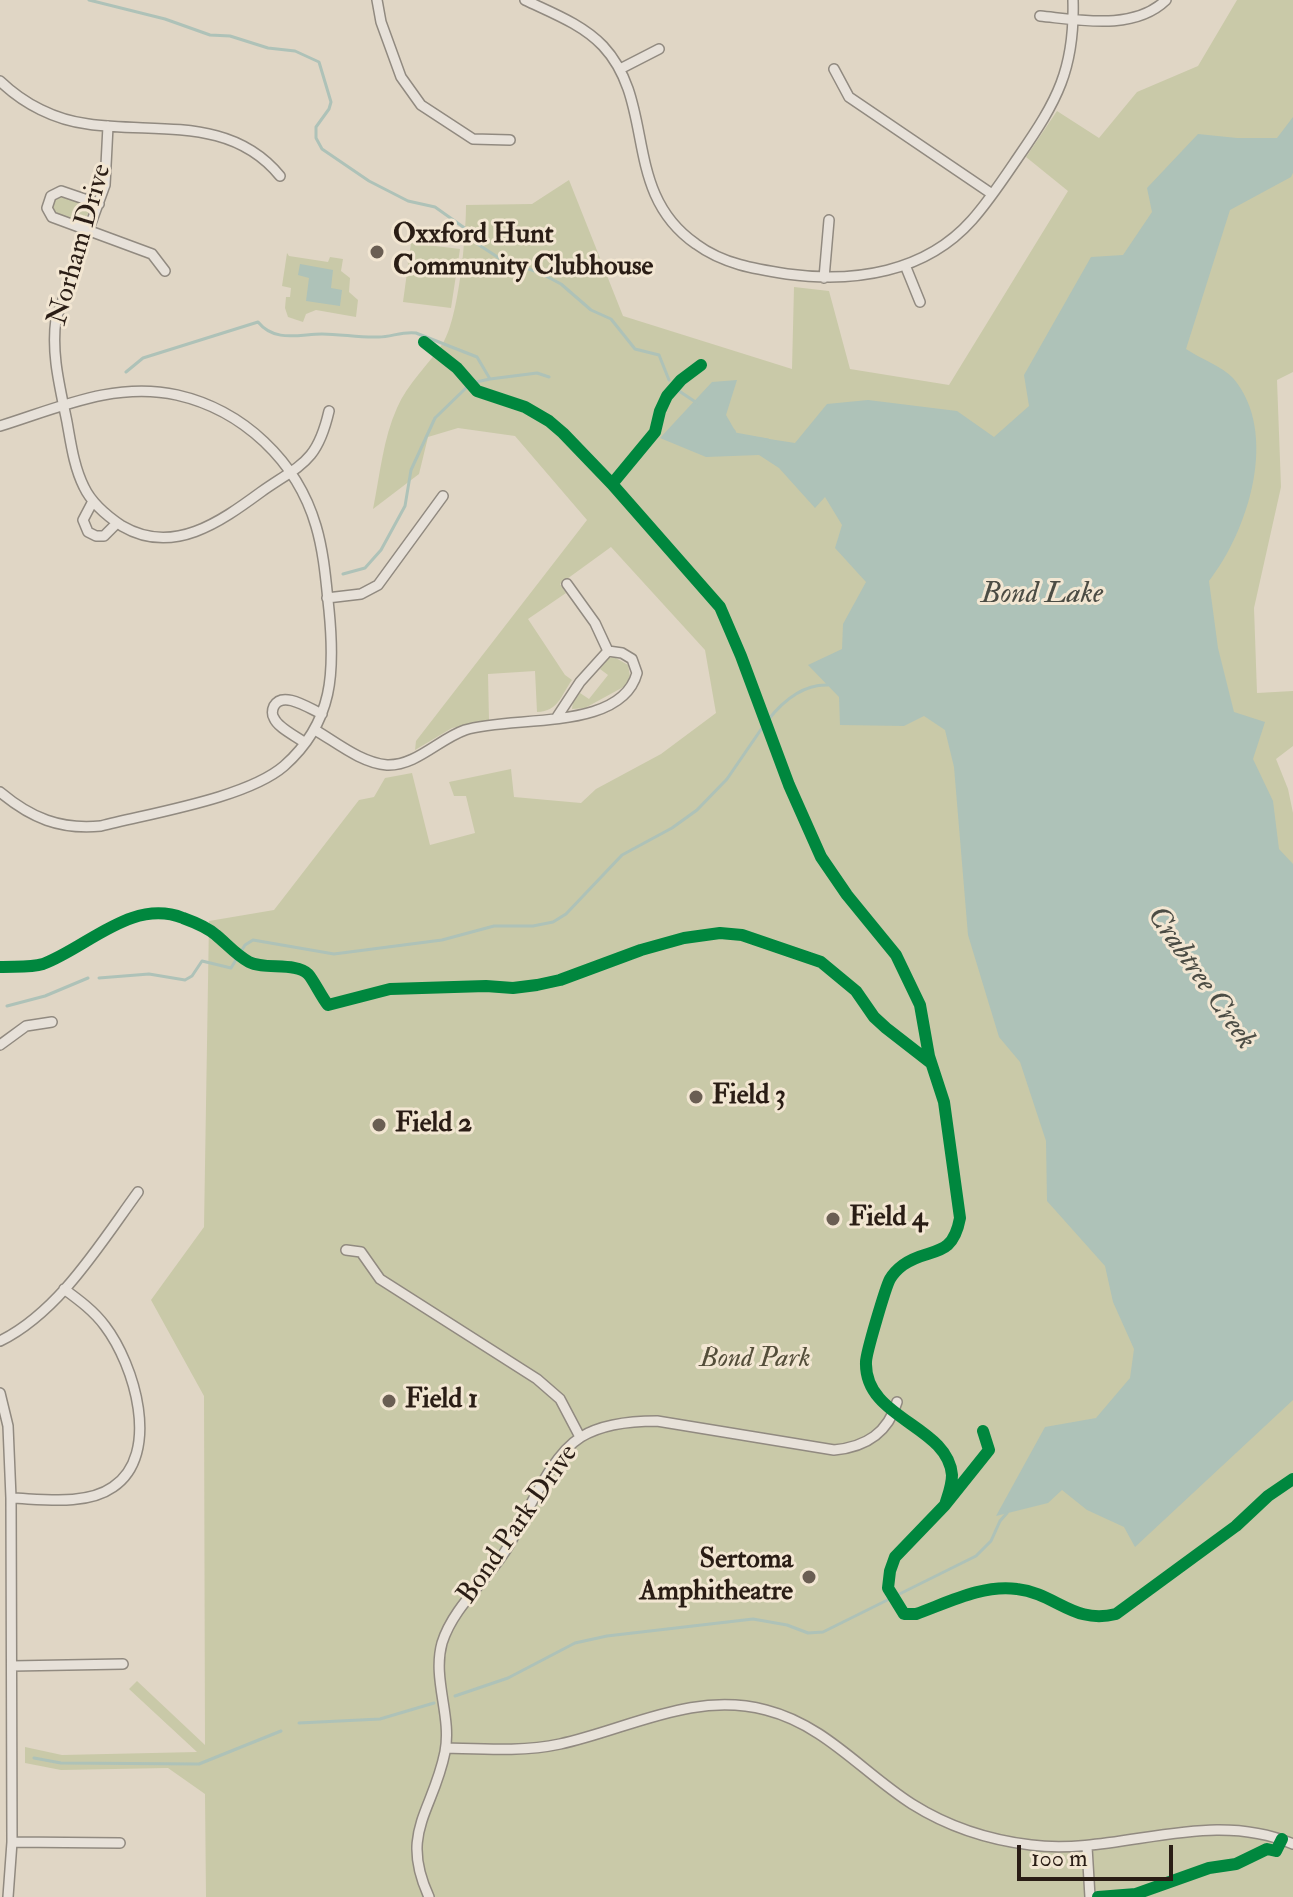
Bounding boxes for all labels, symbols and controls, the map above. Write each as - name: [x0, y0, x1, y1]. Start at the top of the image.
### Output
- street label: Norham Drive: [42, 161, 120, 329]
- place label: Oxxford Hunt Community Clubhouse: [393, 219, 653, 285]
- marker: Oxxford Hunt Community Clubhouse: [368, 243, 386, 261]
- water label: Bond Lake: [981, 578, 1103, 614]
- water label: Crabtree Creek: [1138, 900, 1262, 1058]
- place label: Field 3: [712, 1080, 786, 1114]
- marker: Field 3: [687, 1088, 705, 1106]
- place label: Field 2: [395, 1108, 472, 1142]
- marker: Field 2: [370, 1116, 388, 1134]
- place label: Field 4: [849, 1202, 927, 1236]
- marker: Field 4: [824, 1210, 842, 1228]
- park label: Bond Park: [700, 1343, 810, 1377]
- place label: Field 1: [405, 1384, 478, 1418]
- marker: Field 1: [380, 1392, 398, 1410]
- street label: Bond Park Drive: [452, 1439, 586, 1611]
- place label: Sertoma Amphitheatre: [640, 1544, 793, 1610]
- marker: Sertoma Amphitheatre: [800, 1568, 818, 1586]
- scale bar: [1021, 1829, 1177, 1879]
- text: 100 m: [1031, 1843, 1088, 1874]

